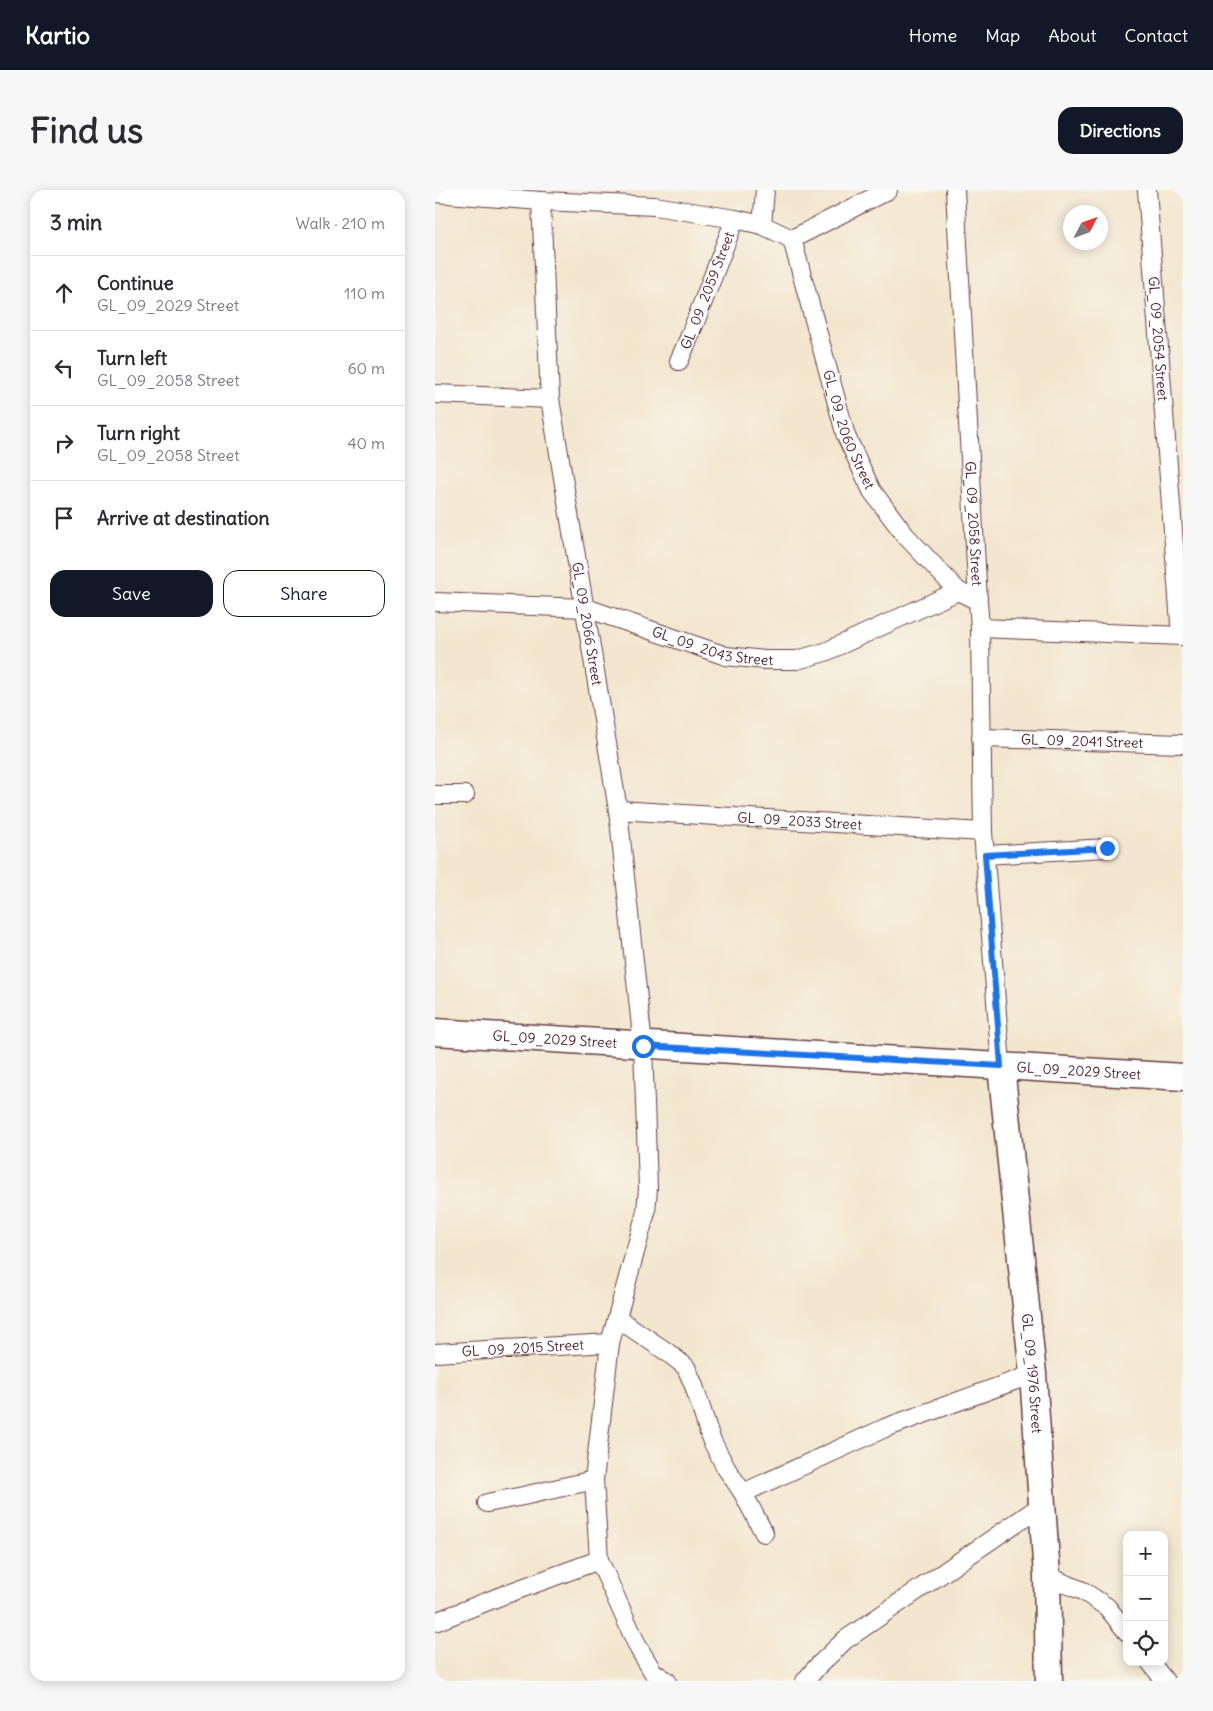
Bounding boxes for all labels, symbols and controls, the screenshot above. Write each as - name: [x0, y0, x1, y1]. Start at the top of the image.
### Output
- text: Kartio: [25, 20, 90, 50]
- text: Home: [909, 24, 957, 47]
- text: Map: [985, 24, 1020, 47]
- text: About: [1048, 24, 1096, 47]
- text: Contact: [1124, 24, 1188, 47]
- button: Directions: [1058, 107, 1183, 154]
- text: Find us: [30, 108, 143, 152]
- north arrow: [1063, 205, 1108, 250]
- text: 3 min: [50, 209, 102, 236]
- text: Walk · 210 m: [295, 213, 385, 233]
- street label: GL_09_2059 Street: [676, 229, 738, 352]
- text: Continue: [97, 271, 174, 295]
- street label: GL_09_2054 Street: [1145, 276, 1172, 402]
- icon: ahead: [50, 279, 78, 307]
- text: 110 m: [344, 283, 385, 303]
- text: GL_09_2029 Street: [97, 295, 239, 315]
- text: Turn left: [97, 346, 167, 370]
- icon: left: [50, 354, 78, 382]
- text: 60 m: [347, 358, 385, 378]
- street label: GL_09_2060 Street: [819, 368, 879, 492]
- text: GL_09_2058 Street: [97, 370, 240, 390]
- text: Turn right: [97, 421, 180, 445]
- icon: right: [50, 429, 78, 457]
- text: 40 m: [347, 433, 385, 453]
- text: GL_09_2058 Street: [97, 445, 240, 465]
- street label: GL_09_2058 Street: [961, 461, 986, 587]
- icon: arrive: [50, 504, 78, 532]
- text: Arrive at destination: [97, 506, 270, 530]
- street label: GL_09_2066 Street: [568, 561, 606, 687]
- button: Save: [50, 570, 213, 617]
- button: Share: [223, 570, 385, 617]
- street label: GL_09_2043 Street: [650, 622, 773, 669]
- street label: GL_09_2041 Street: [1021, 730, 1144, 752]
- street label: GL_09_2033 Street: [737, 808, 863, 834]
- route end: [1096, 837, 1119, 860]
- street label: GL_09_2029 Street: [492, 1026, 618, 1052]
- route start: [632, 1035, 655, 1058]
- street label: GL_09_2029 Street: [1016, 1058, 1142, 1083]
- street label: GL_09_1976 Street: [1018, 1313, 1046, 1434]
- street label: GL_09_2015 Street: [461, 1335, 585, 1360]
- map controls: [1123, 1531, 1168, 1666]
- button: +: [1123, 1531, 1168, 1576]
- button: −: [1123, 1576, 1168, 1621]
- button: locate: [1123, 1621, 1168, 1666]

